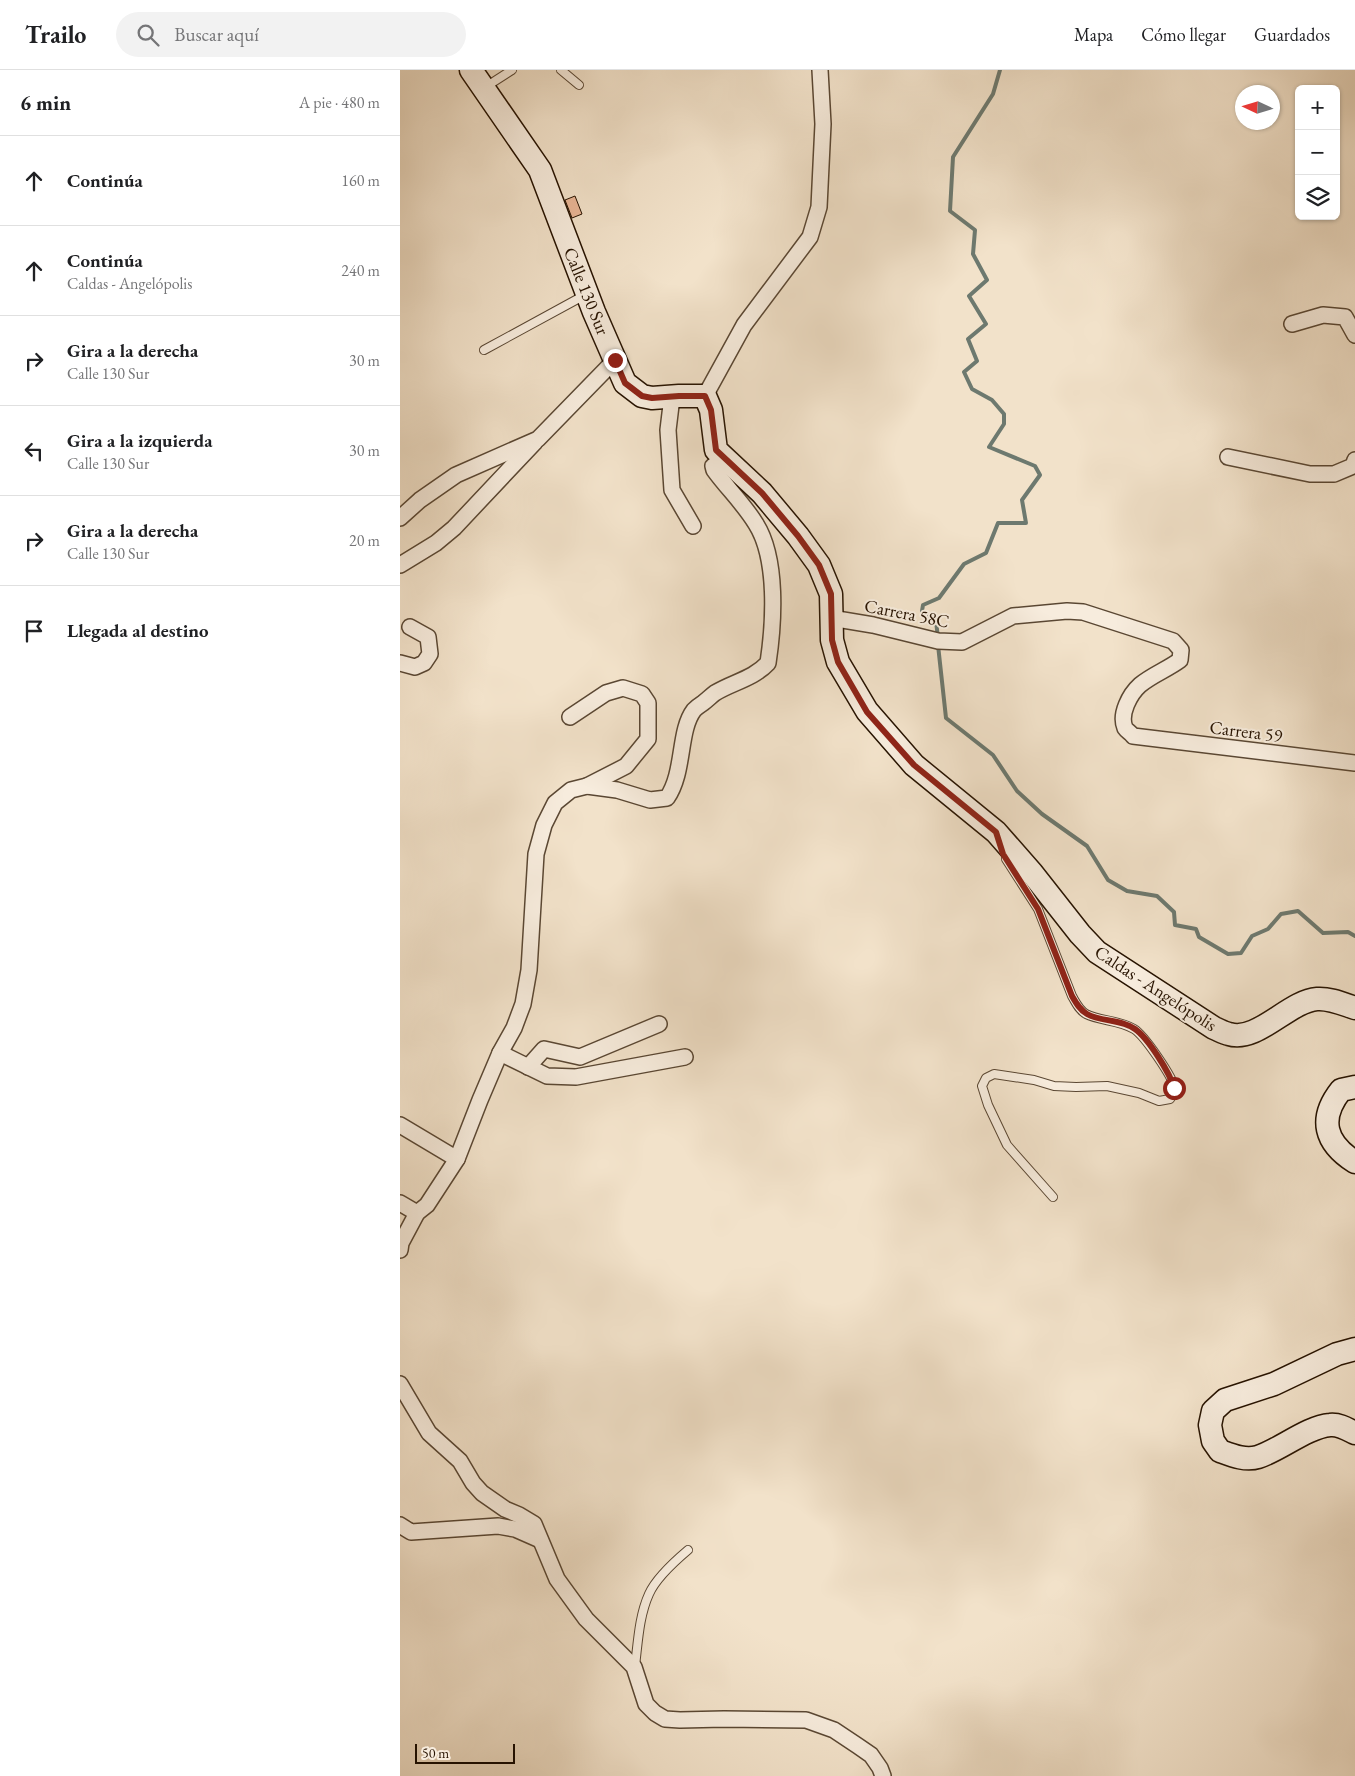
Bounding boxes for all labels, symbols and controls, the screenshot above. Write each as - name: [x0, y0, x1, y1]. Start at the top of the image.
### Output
- search box: [116, 12, 466, 57]
- text: Trailo: [25, 19, 86, 50]
- icon: search: [134, 21, 162, 49]
- text: Buscar aquí: [174, 22, 259, 47]
- text: Mapa: [1074, 23, 1113, 46]
- text: Cómo llegar: [1141, 23, 1226, 46]
- text: Guardados: [1254, 23, 1330, 46]
- north arrow: [1235, 85, 1280, 130]
- map controls: [1295, 85, 1340, 220]
- button: +: [1295, 85, 1340, 130]
- text: 6 min: [20, 89, 71, 116]
- text: A pie · 480 m: [299, 92, 380, 113]
- button: −: [1295, 130, 1340, 175]
- icon: ahead: [20, 167, 48, 195]
- text: Continúa: [67, 168, 143, 193]
- text: 160 m: [341, 170, 380, 191]
- button: layers: [1295, 175, 1340, 220]
- street label: Calle 130 Sur: [559, 244, 615, 338]
- text: Continúa: [67, 248, 143, 273]
- icon: ahead: [20, 257, 48, 285]
- text: 240 m: [341, 260, 380, 281]
- text: Caldas - Angelópolis: [67, 273, 192, 294]
- text: Gira a la derecha: [67, 338, 198, 363]
- icon: right: [20, 347, 48, 375]
- route end: [604, 349, 627, 372]
- text: 30 m: [349, 350, 380, 371]
- text: Calle 130 Sur: [67, 363, 149, 384]
- text: Gira a la izquierda: [67, 428, 213, 453]
- icon: left: [20, 437, 48, 465]
- text: 30 m: [349, 440, 380, 461]
- text: Calle 130 Sur: [67, 453, 149, 474]
- text: Gira a la derecha: [67, 518, 198, 543]
- icon: right: [20, 527, 48, 555]
- text: 20 m: [349, 530, 380, 551]
- text: Calle 130 Sur: [67, 543, 149, 564]
- street label: Carrera 58C: [863, 594, 951, 632]
- icon: arrive: [20, 617, 48, 645]
- text: Llegada al destino: [67, 618, 209, 643]
- street label: Carrera 59: [1208, 715, 1284, 747]
- street label: Caldas - Angelópolis: [1091, 940, 1222, 1036]
- route start: [1163, 1077, 1186, 1100]
- scale bar: [415, 1741, 515, 1764]
- text: 50 m: [422, 1744, 449, 1762]

